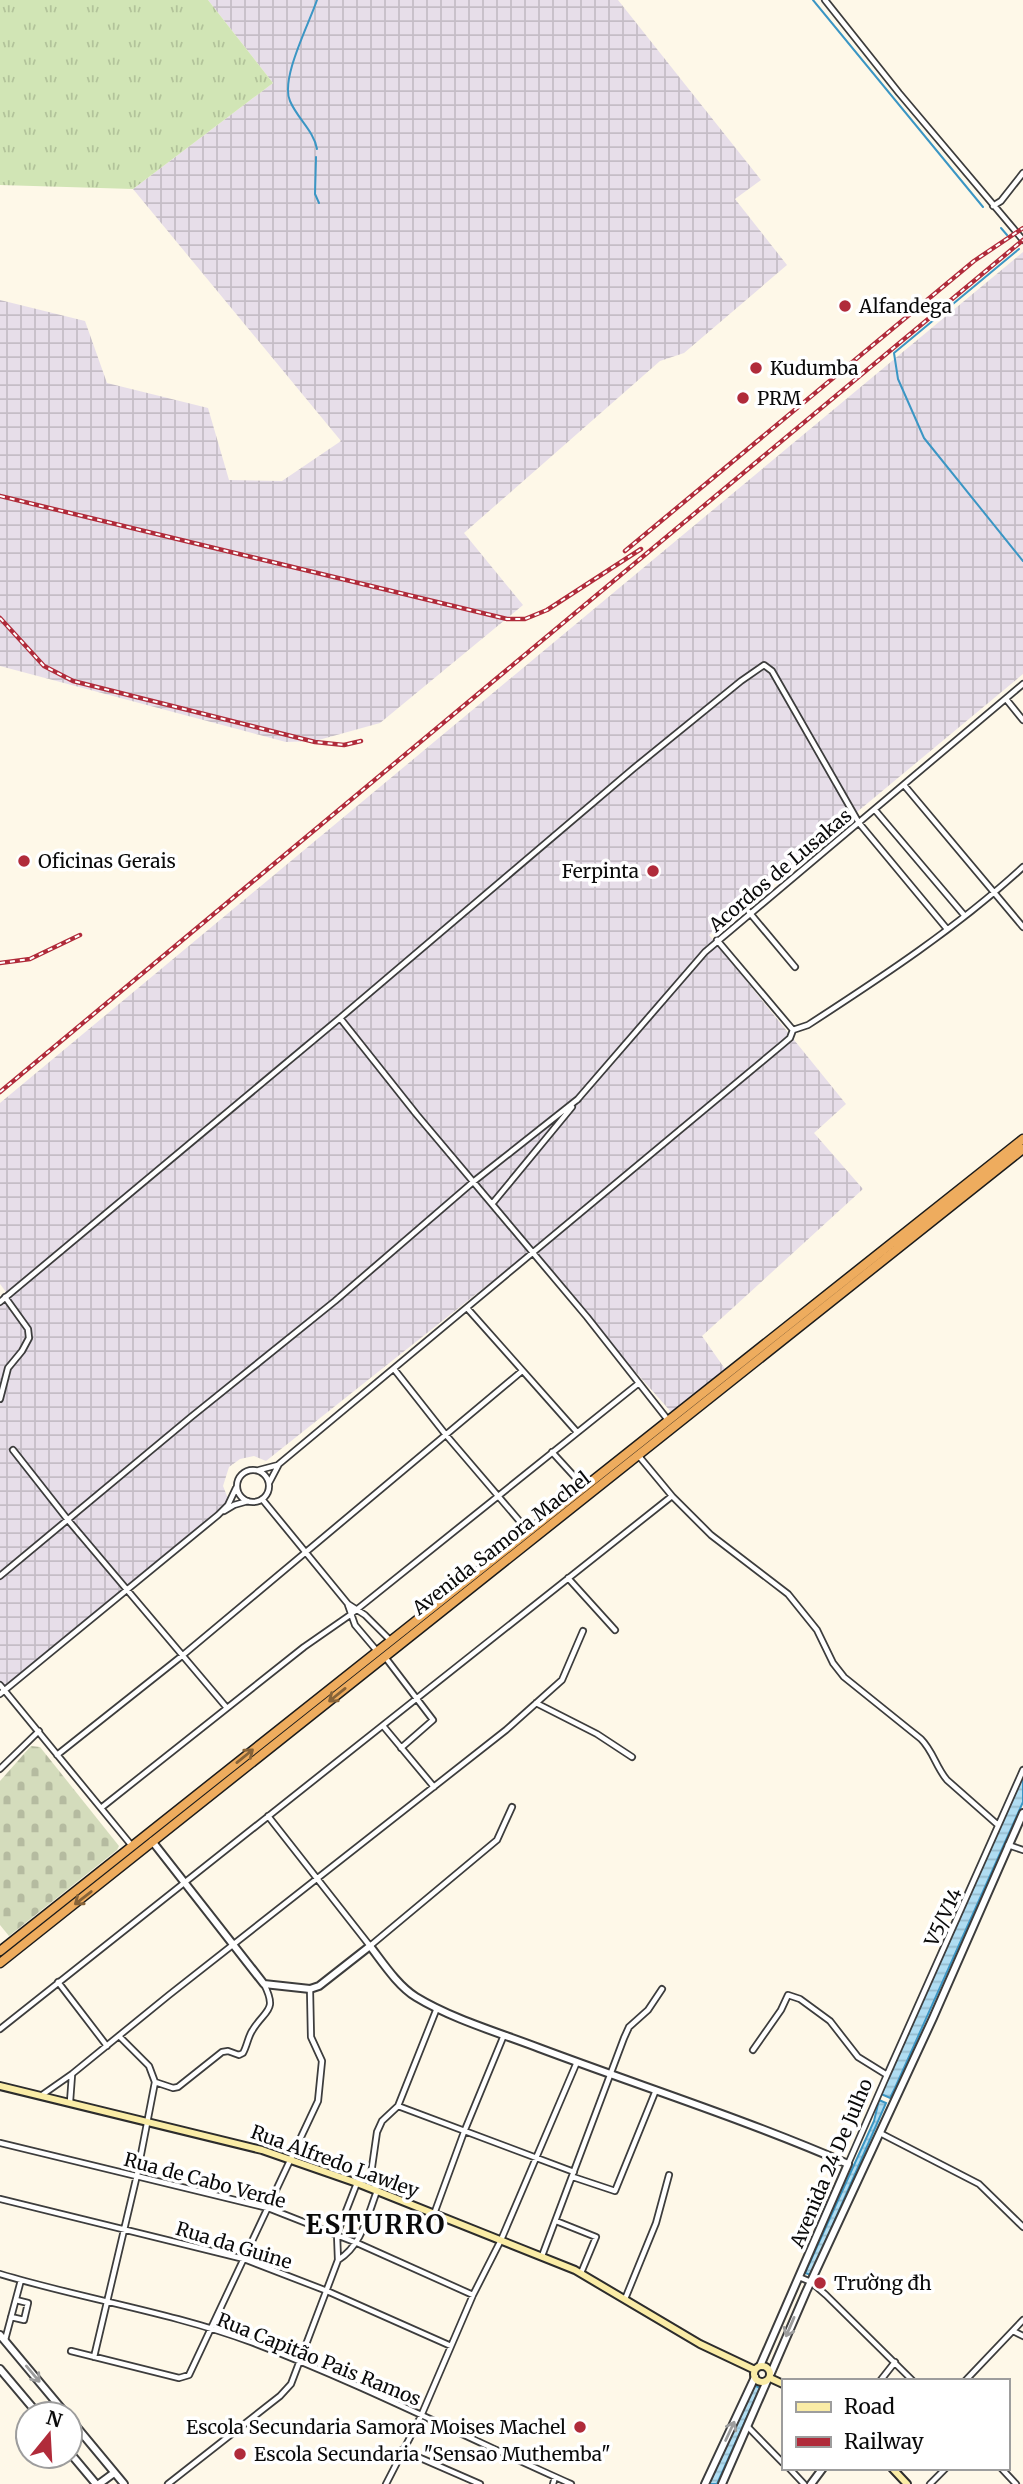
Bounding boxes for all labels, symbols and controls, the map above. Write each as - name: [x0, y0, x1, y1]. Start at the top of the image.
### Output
- place label: Alfandega: [858, 294, 952, 318]
- marker: Alfandega: [837, 298, 853, 314]
- place label: Kudumba: [770, 356, 859, 380]
- marker: Kudumba: [748, 360, 764, 376]
- place label: PRM: [757, 386, 802, 410]
- marker: PRM: [735, 390, 751, 406]
- street label: Acordos de Lusakas: [703, 803, 856, 937]
- place label: Oficinas Gerais: [38, 849, 176, 873]
- marker: Oficinas Gerais: [16, 853, 32, 869]
- place label: Ferpinta: [562, 859, 639, 883]
- marker: Ferpinta: [645, 863, 661, 879]
- street label: Avenida Samora Machel: [407, 1466, 595, 1620]
- one-way arrow: [328, 1687, 347, 1702]
- one-way arrow: [235, 1748, 254, 1763]
- street label: V5/V14: [919, 1884, 967, 1951]
- one-way arrow: [74, 1891, 93, 1906]
- street label: Avenida 24 De Julho: [784, 2075, 877, 2252]
- street label: Rua Alfredo Lawley: [248, 2119, 422, 2203]
- street label: Rua de Cabo Verde: [121, 2147, 289, 2213]
- district label: ESTURRO: [305, 2208, 447, 2241]
- street label: Rua da Guine: [173, 2216, 295, 2274]
- place label: Trường đh: [834, 2271, 932, 2295]
- marker: Trường đh: [812, 2275, 828, 2291]
- street label: Rua Capitão Pais Ramos: [214, 2307, 424, 2411]
- one-way arrow: [783, 2316, 796, 2338]
- one-way arrow: [25, 2365, 41, 2383]
- legend: [782, 2379, 1009, 2470]
- text: Road: [844, 2393, 895, 2420]
- north arrow: [14, 2400, 84, 2470]
- text: N: [43, 2405, 65, 2433]
- place label: Escola Secundaria Samora Moises Machel: [186, 2415, 566, 2439]
- marker: Escola Secundaria Samora Moises Machel: [572, 2419, 588, 2435]
- one-way arrow: [723, 2421, 737, 2442]
- text: Railway: [844, 2428, 925, 2455]
- place label: Escola Secundaria "Sensao Muthemba": [254, 2442, 611, 2466]
- marker: Escola Secundaria "Sensao Muthemba": [232, 2446, 248, 2462]

